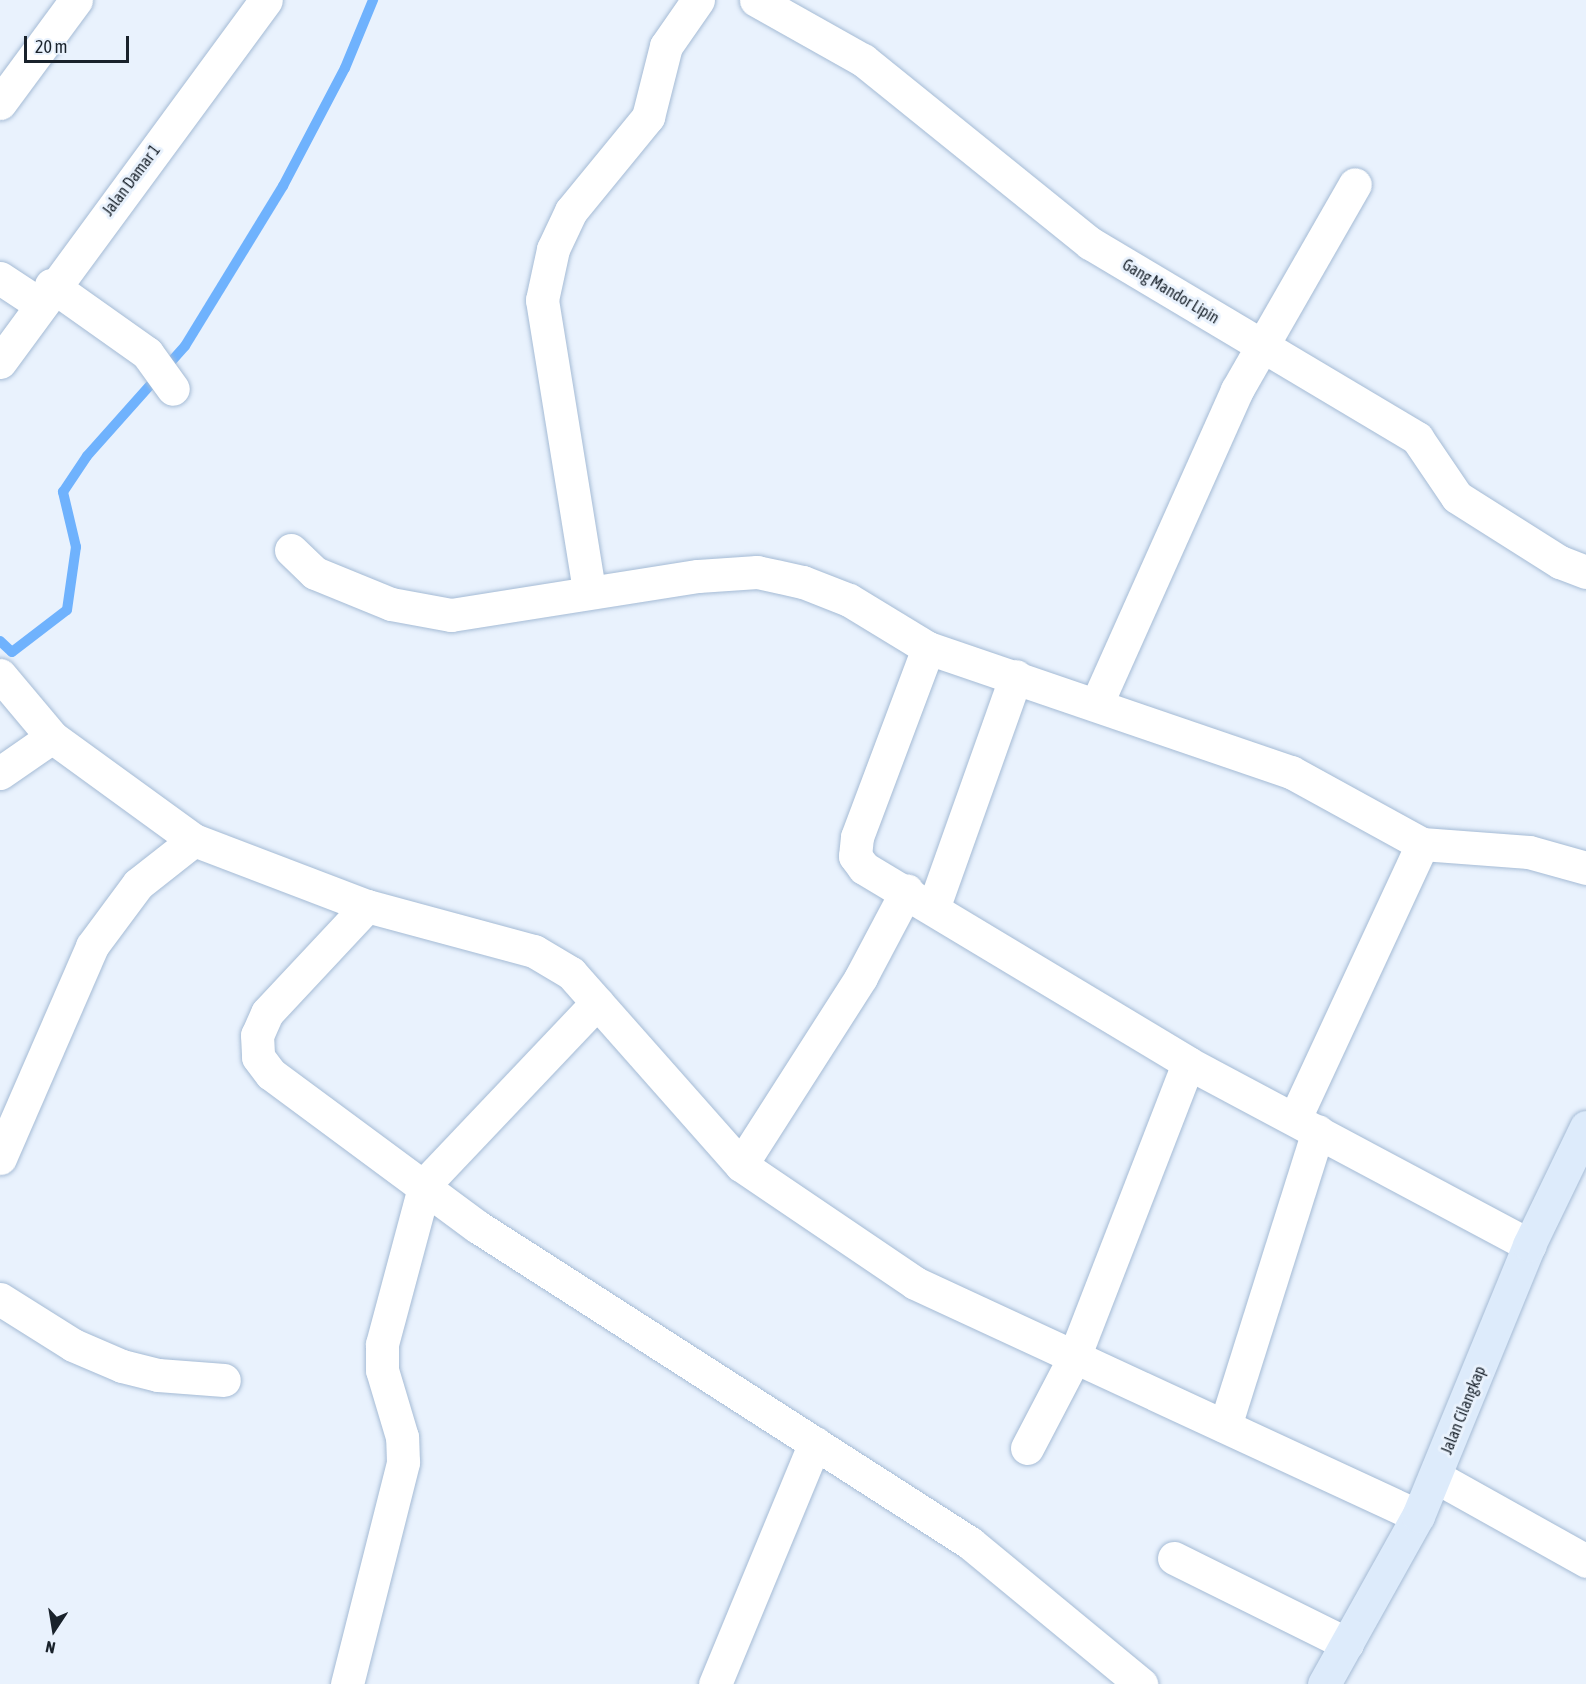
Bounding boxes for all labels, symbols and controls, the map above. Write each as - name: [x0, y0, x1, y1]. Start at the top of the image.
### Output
- scale bar: [27, 24, 132, 62]
- text: 20 m: [35, 36, 67, 57]
- street label: Jalan Damar 1: [98, 141, 164, 219]
- street label: Gang Mandor Lipin: [1119, 255, 1223, 327]
- street label: Jalan Cilangkap: [1437, 1363, 1489, 1457]
- north arrow: [24, 1600, 84, 1660]
- text: N: [44, 1638, 57, 1657]

